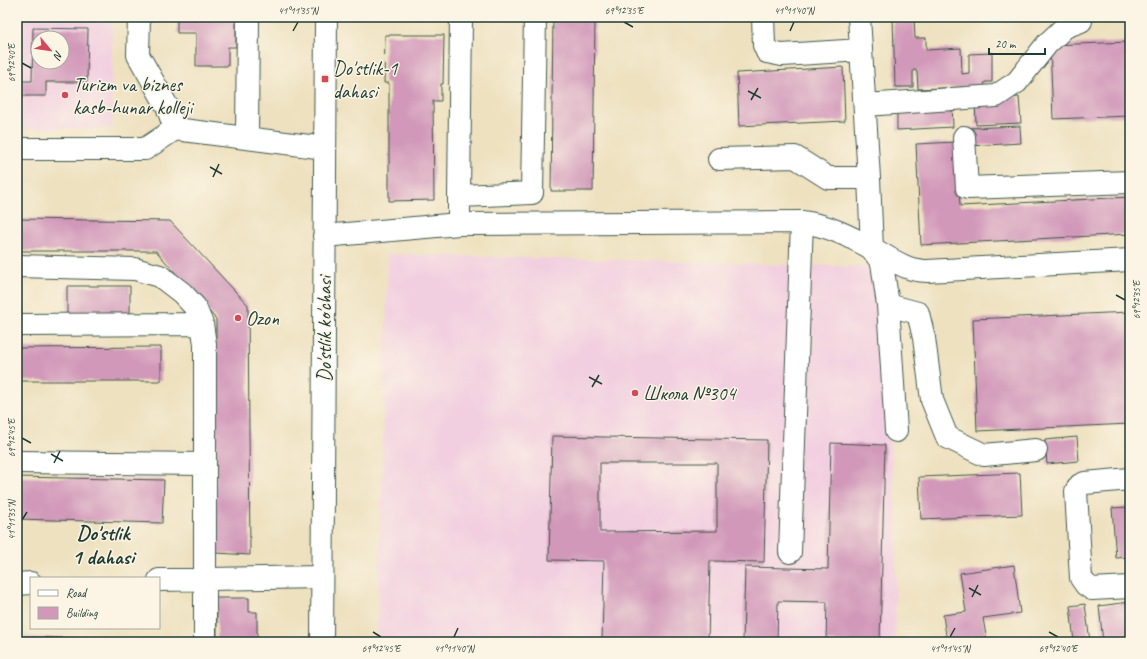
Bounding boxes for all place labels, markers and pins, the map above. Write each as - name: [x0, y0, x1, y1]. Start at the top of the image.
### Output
- place label: Do'stlik-1 dahasi: [333, 56, 399, 104]
- place label: Turizm va biznes kasb-hunar kolleji: [73, 72, 195, 120]
- marker: Do'stlik-1 dahasi: [320, 74, 330, 84]
- marker: Turizm va biznes kasb-hunar kolleji: [60, 90, 70, 100]
- place label: Ozon: [246, 306, 280, 331]
- marker: Ozon: [233, 313, 243, 323]
- place label: Школа №304: [643, 381, 737, 406]
- marker: Школа №304: [630, 388, 640, 398]

